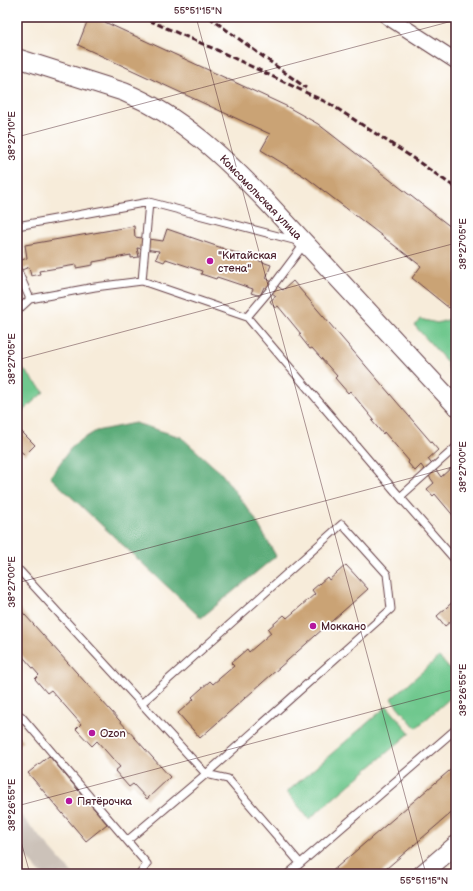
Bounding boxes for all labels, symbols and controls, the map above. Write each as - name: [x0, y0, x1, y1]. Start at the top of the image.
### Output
- text: 55°51'15"N: [174, 5, 222, 17]
- text: 38°27'10"E: [6, 111, 18, 161]
- street label: Комсомольская улица: [217, 152, 305, 243]
- text: 38°27'05"E: [457, 218, 469, 270]
- place label: "Китайская стена": [218, 249, 277, 275]
- marker: "Китайская стена": [205, 256, 215, 266]
- text: 38°27'05"E: [6, 333, 18, 385]
- text: 38°27'00"E: [457, 441, 469, 493]
- text: 38°27'00"E: [6, 556, 18, 608]
- place label: Моккано: [321, 620, 366, 633]
- marker: Моккано: [308, 621, 318, 631]
- text: 38°26'55"E: [457, 663, 469, 716]
- place label: Ozon: [100, 727, 126, 740]
- marker: Ozon: [87, 728, 97, 738]
- text: 38°26'55"E: [6, 778, 18, 831]
- place label: Пятёрочка: [77, 795, 133, 808]
- marker: Пятёрочка: [64, 796, 74, 806]
- text: 55°51'15"N: [400, 875, 448, 887]

